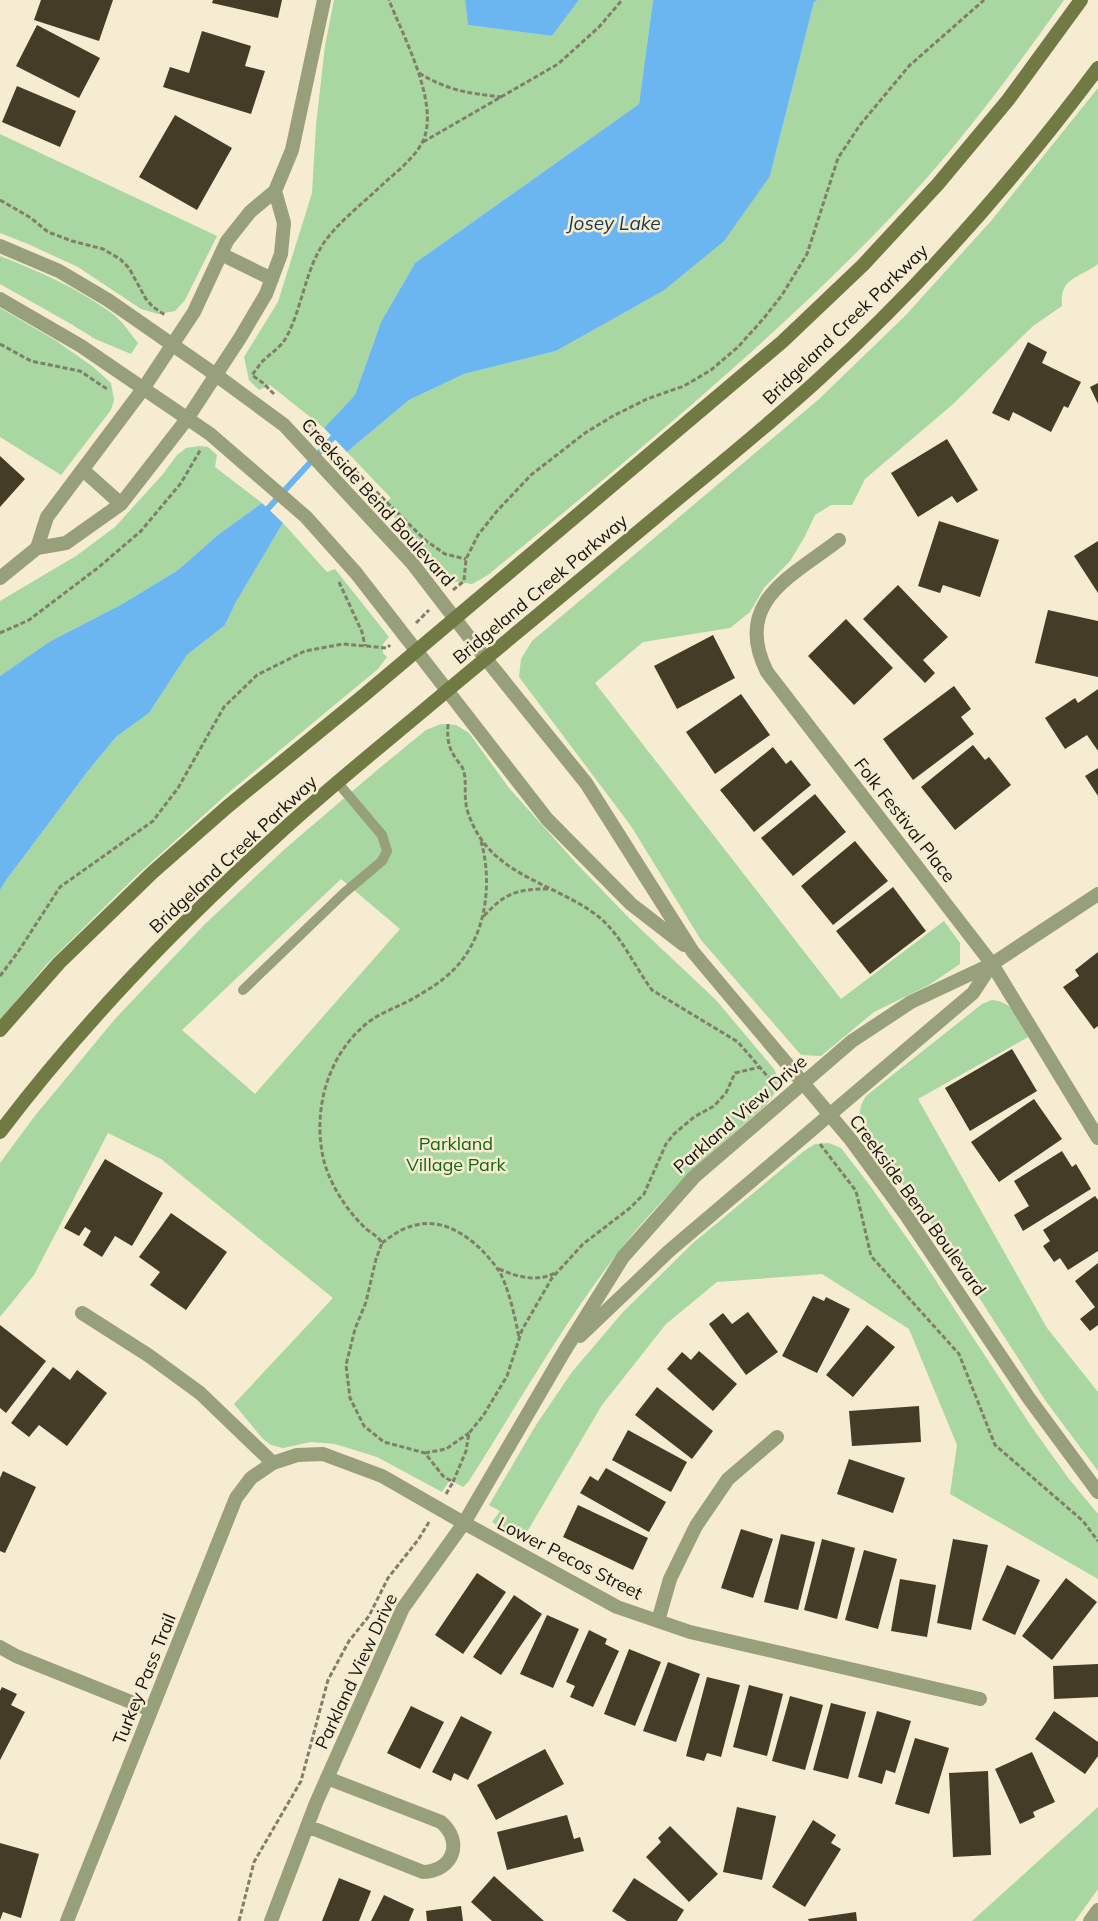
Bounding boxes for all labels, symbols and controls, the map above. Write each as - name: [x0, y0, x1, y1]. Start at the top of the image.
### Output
- water label: Josey Lake: [565, 211, 661, 235]
- street label: Bridgeland Creek Parkway: [757, 239, 933, 409]
- street label: Creekside Bend Boulevard: [296, 413, 460, 591]
- street label: Bridgeland Creek Parkway: [448, 509, 632, 669]
- street label: Folk Festival Place: [849, 753, 961, 887]
- street label: Bridgeland Creek Parkway: [144, 770, 322, 938]
- street label: Parkland View Drive: [669, 1050, 811, 1178]
- street label: Creekside Bend Boulevard: [845, 1110, 991, 1300]
- park label: Parkland Village Park: [406, 1132, 506, 1176]
- street label: Lower Pecos Street: [494, 1511, 646, 1605]
- street label: Parkland View Drive: [310, 1589, 402, 1753]
- street label: Turkey Pass Trail: [107, 1610, 181, 1748]

